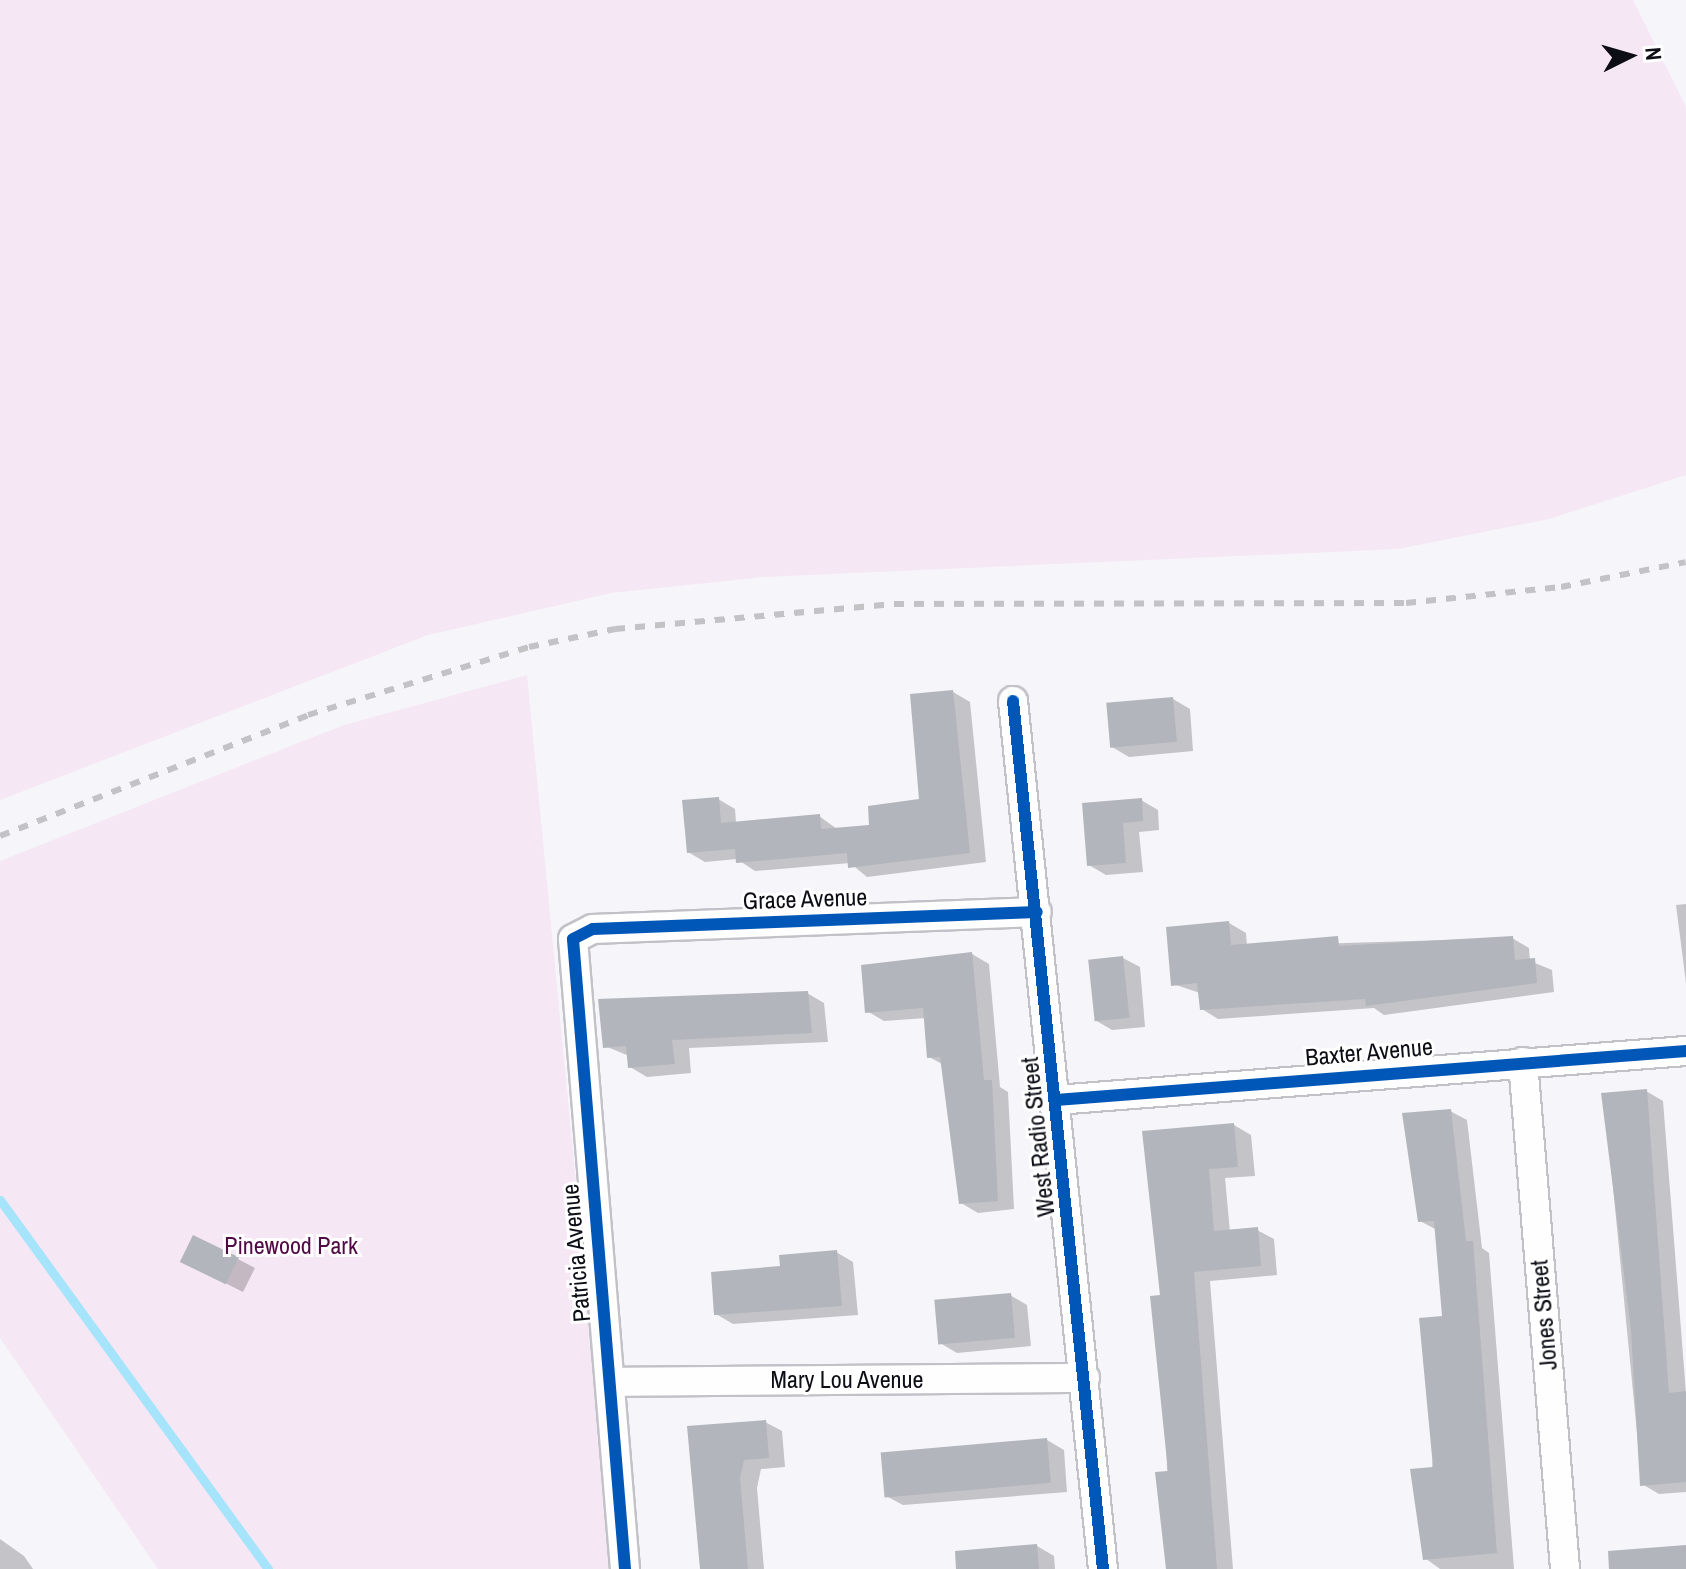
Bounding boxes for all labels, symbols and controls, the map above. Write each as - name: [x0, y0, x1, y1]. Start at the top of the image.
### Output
- north arrow: [1590, 16, 1670, 96]
- text: N: [1638, 46, 1669, 62]
- street label: Grace Avenue: [742, 882, 868, 916]
- street label: Baxter Avenue: [1304, 1032, 1434, 1072]
- street label: West Radio Street: [1015, 1056, 1061, 1218]
- street label: Patricia Avenue: [556, 1182, 596, 1324]
- park label: Pinewood Park: [224, 1232, 358, 1260]
- street label: Jones Street: [1525, 1259, 1563, 1371]
- street label: Mary Lou Avenue: [770, 1366, 924, 1394]

